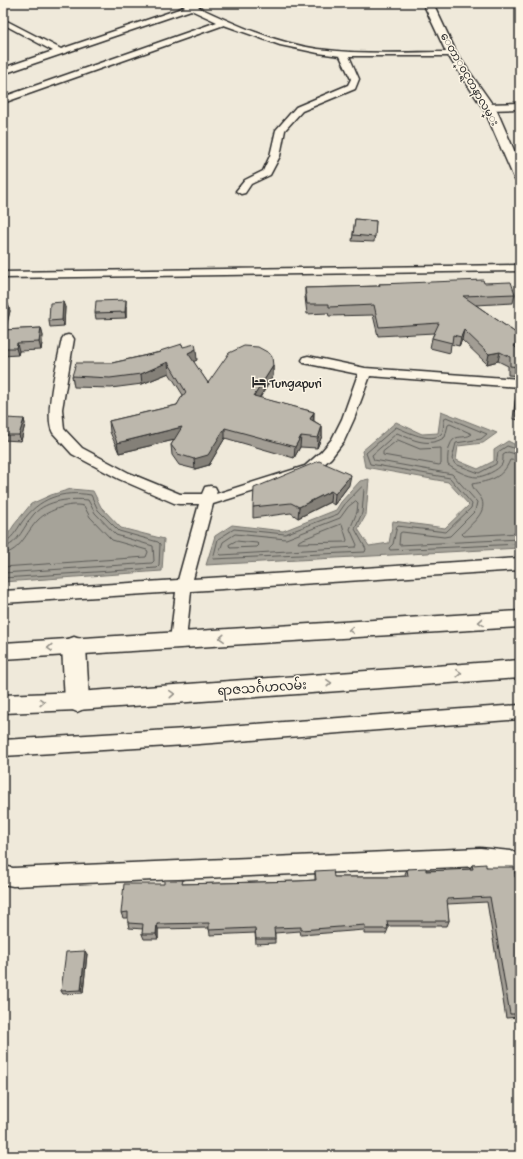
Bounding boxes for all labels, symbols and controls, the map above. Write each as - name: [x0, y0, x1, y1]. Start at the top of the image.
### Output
- street label: ေတာ္၀င္ရတနာလမ္း: [436, 31, 500, 129]
- hotel icon: Tungapuri: [251, 374, 267, 390]
- place label: Tungapuri: [269, 377, 322, 392]
- one-way arrow: [478, 617, 484, 626]
- one-way arrow: [348, 625, 354, 634]
- one-way arrow: [219, 633, 225, 642]
- one-way arrow: [47, 644, 53, 653]
- one-way arrow: [456, 669, 462, 678]
- street label: ရာဇသင်္ဂဟလမ်း: [217, 676, 307, 701]
- one-way arrow: [326, 678, 332, 687]
- one-way arrow: [169, 689, 175, 698]
- one-way arrow: [39, 698, 45, 706]

